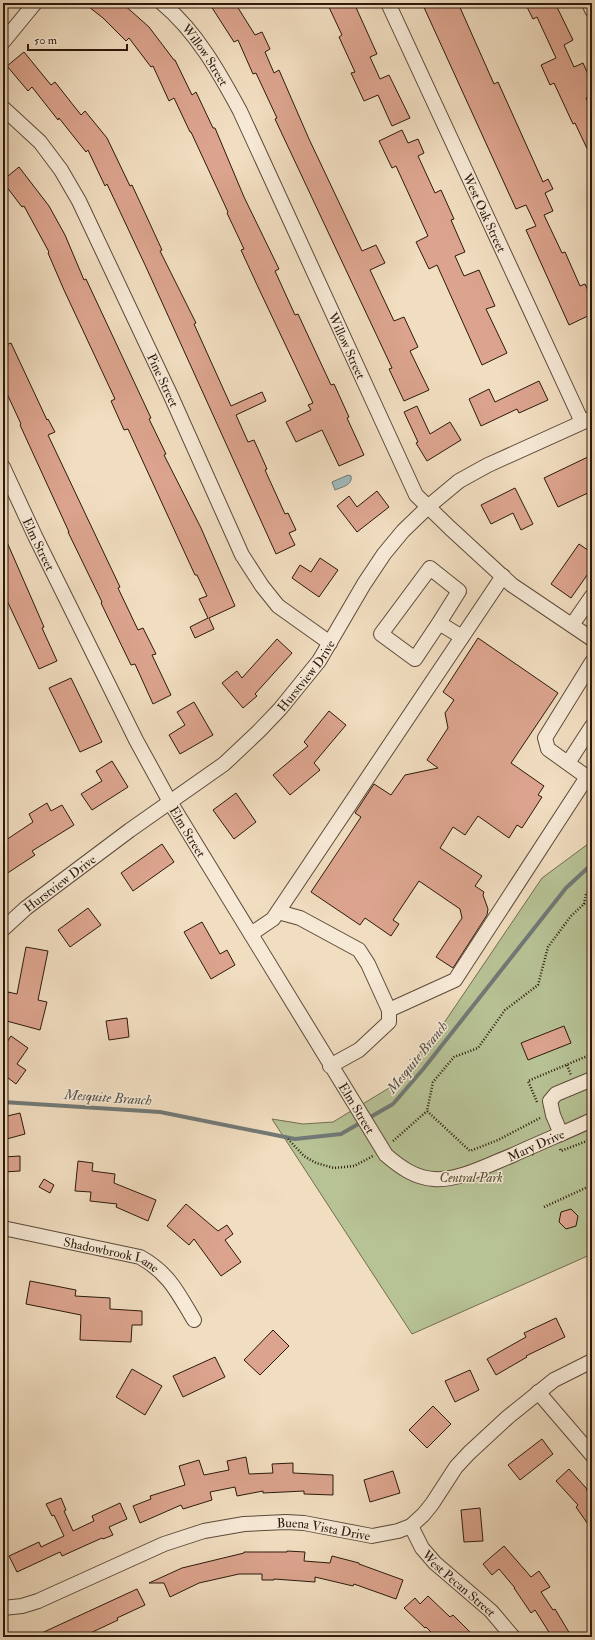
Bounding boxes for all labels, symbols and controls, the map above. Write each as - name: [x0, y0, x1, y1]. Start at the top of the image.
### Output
- street label: Willow Street: [177, 20, 231, 89]
- scale bar: [28, 26, 127, 52]
- text: 50 m: [34, 33, 58, 48]
- street label: West Oak Street: [459, 170, 509, 255]
- street label: Willow Street: [324, 309, 369, 382]
- street label: Pine Street: [143, 351, 182, 410]
- street label: Elm Street: [19, 515, 58, 574]
- street label: Hurstview Drive: [274, 637, 339, 715]
- street label: Elm Street: [166, 804, 209, 860]
- street label: Hurstview Drive: [21, 851, 100, 916]
- water label: Mesquite Branch: [383, 1018, 452, 1098]
- street label: Elm Street: [335, 1080, 378, 1137]
- water label: Mesquite Branch: [63, 1086, 152, 1109]
- street label: Mary Drive: [505, 1126, 568, 1166]
- park label: Central Park: [439, 1170, 503, 1186]
- street label: Shadowbrook Lane: [62, 1234, 163, 1277]
- street label: Buena Vista Drive: [276, 1515, 372, 1545]
- street label: West Pecan Street: [418, 1546, 499, 1620]

